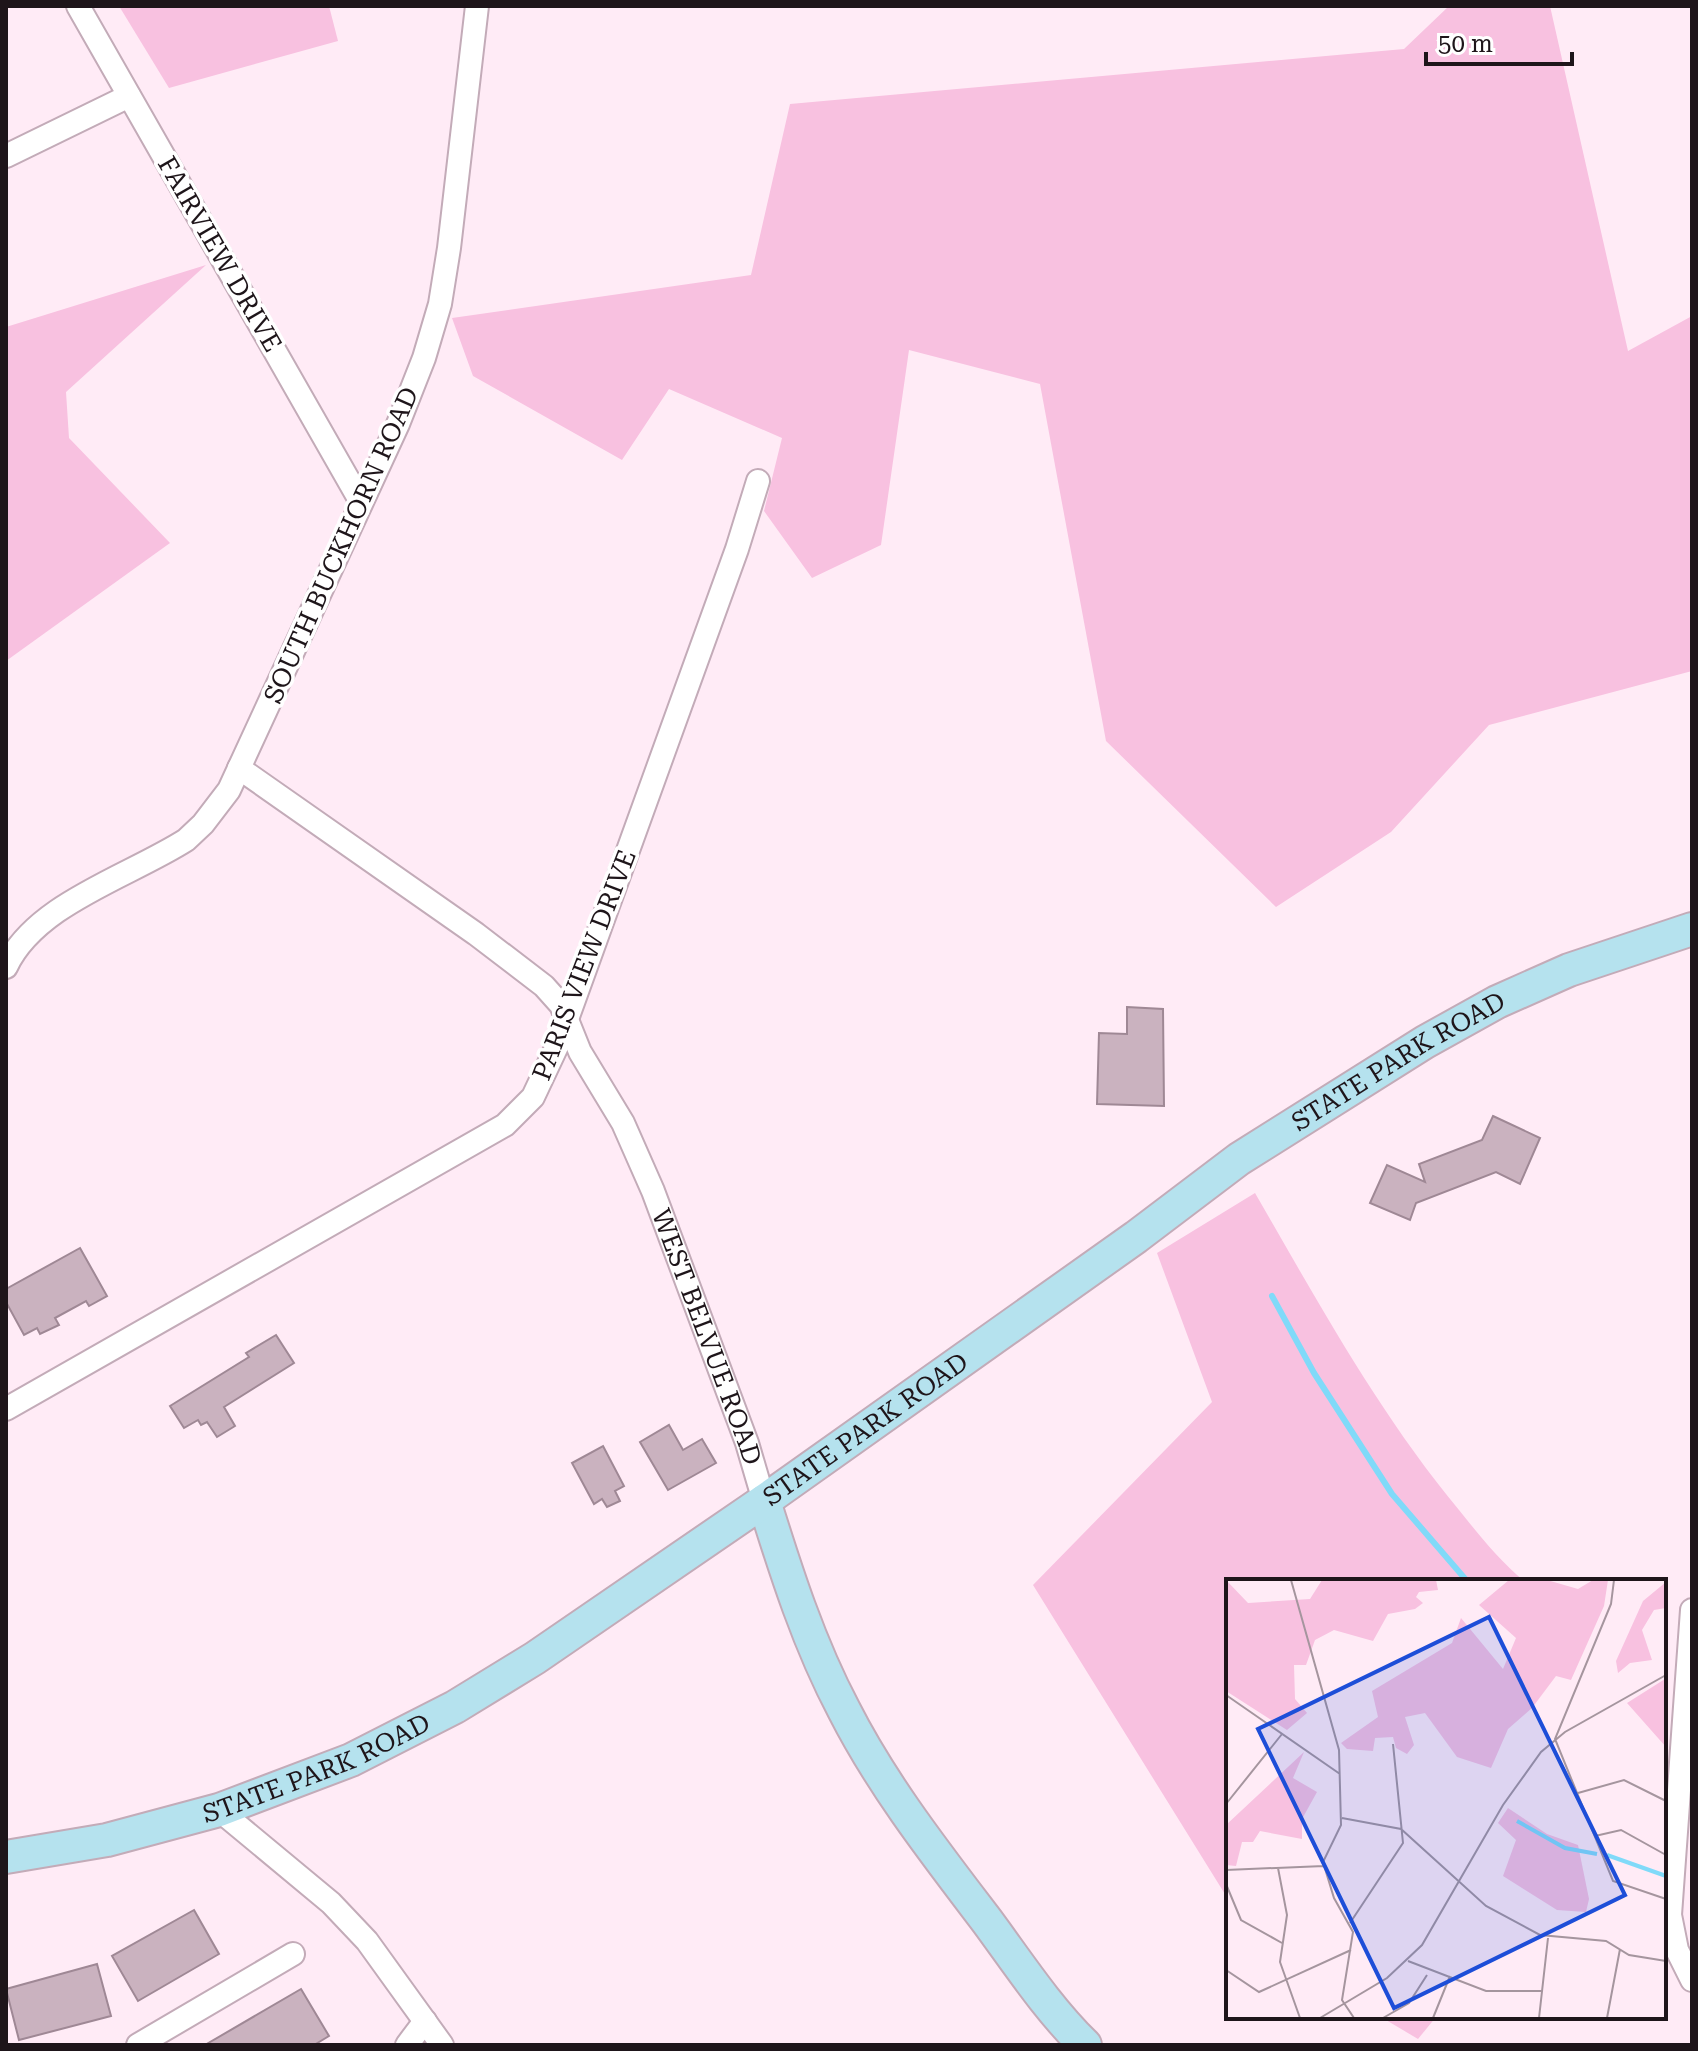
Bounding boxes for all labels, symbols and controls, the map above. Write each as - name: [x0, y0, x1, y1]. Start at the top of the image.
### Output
- scale bar: [1426, 16, 1572, 66]
- text: 50 m: [1438, 30, 1493, 58]
- street label: FAIRVIEW DRIVE: [152, 151, 288, 357]
- street label: SOUTH BUCKHORN ROAD: [258, 382, 424, 708]
- street label: PARIS VIEW DRIVE: [526, 845, 642, 1085]
- street label: STATE PARK ROAD: [1286, 986, 1510, 1137]
- street label: WEST BELVUE ROAD: [646, 1205, 768, 1468]
- street label: STATE PARK ROAD: [757, 1346, 974, 1512]
- inset map: [1226, 1579, 1666, 2019]
- street label: STATE PARK ROAD: [199, 1707, 435, 1829]

